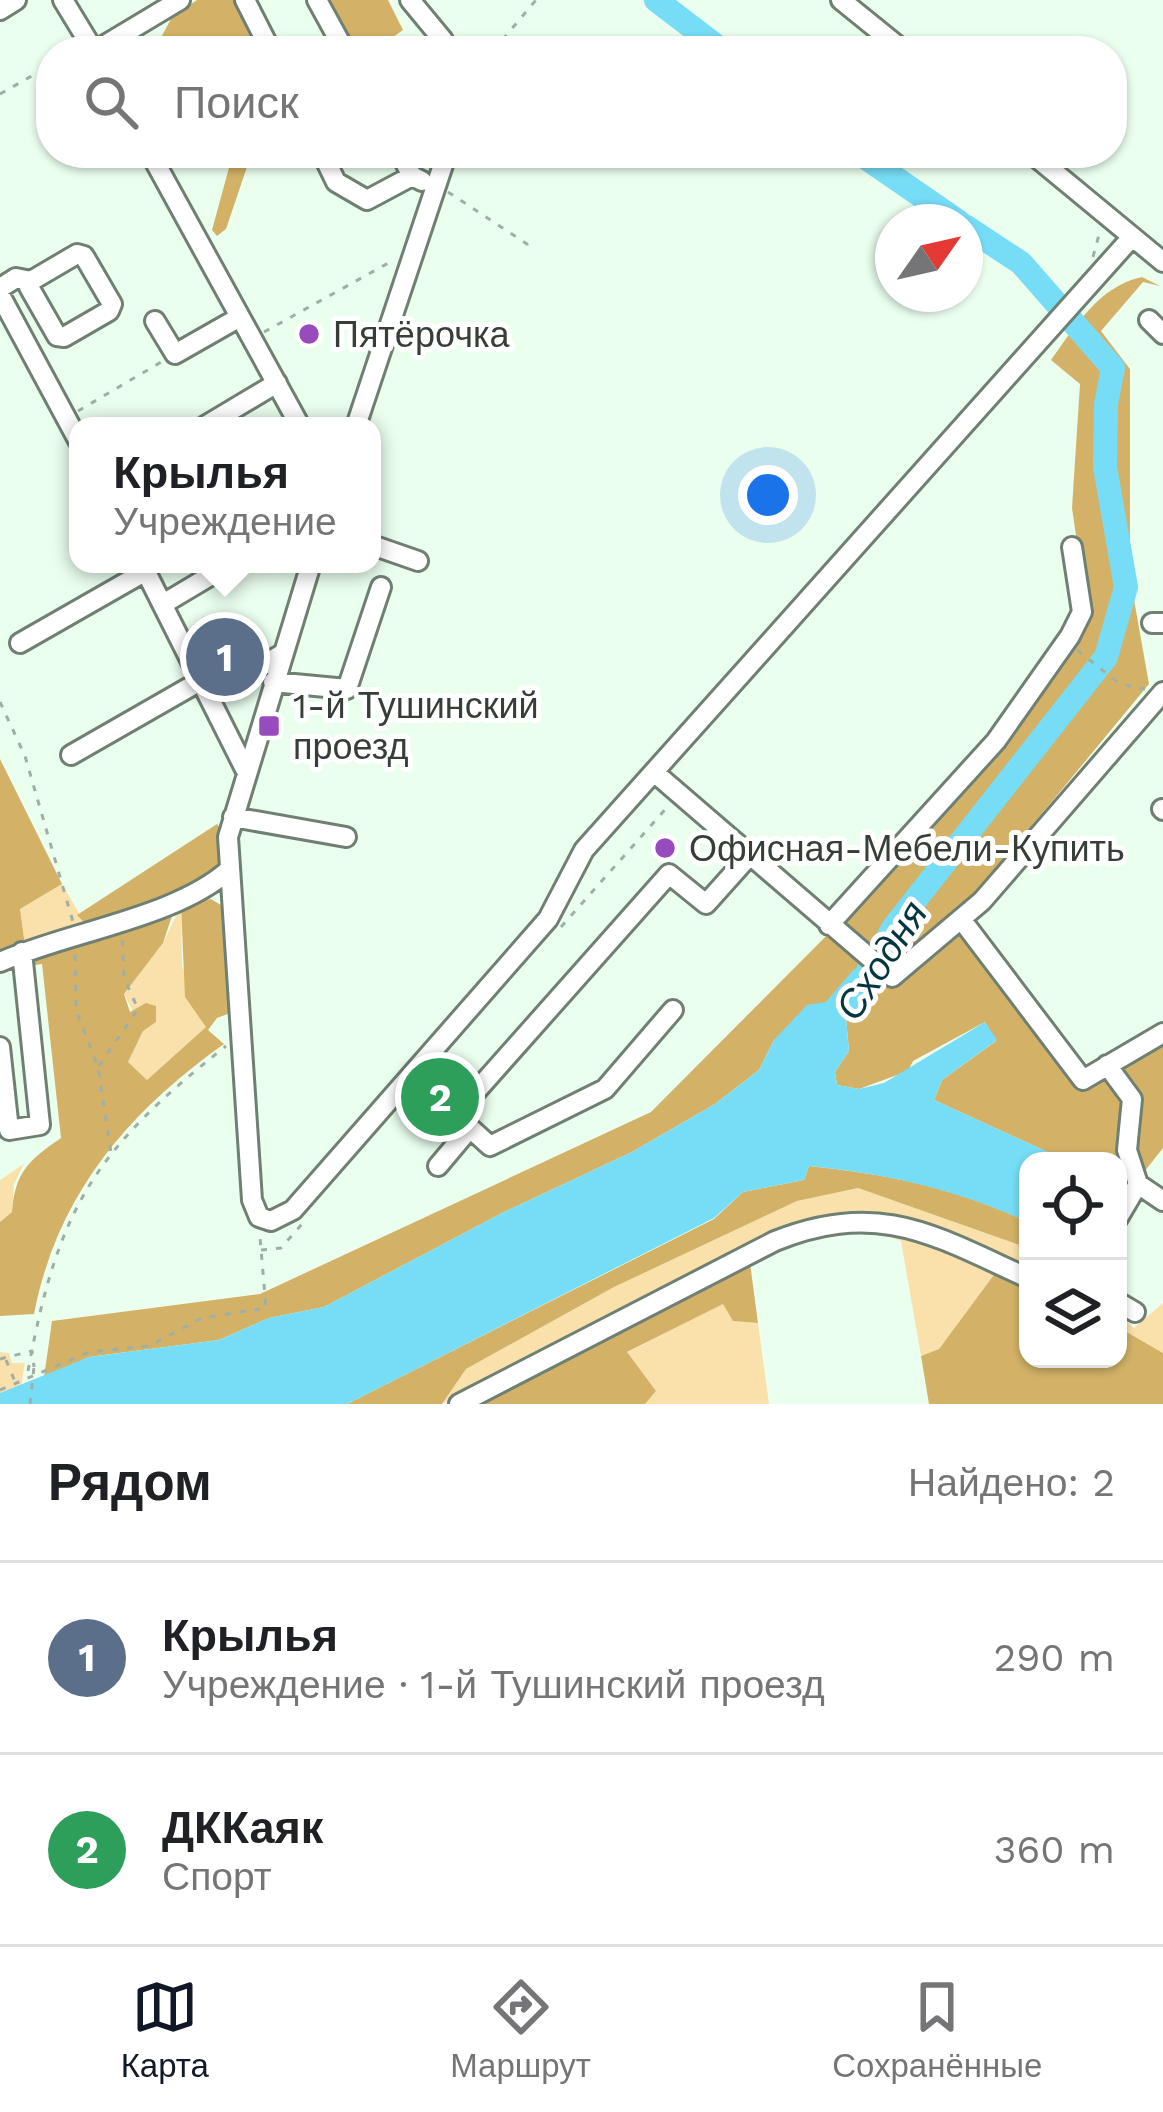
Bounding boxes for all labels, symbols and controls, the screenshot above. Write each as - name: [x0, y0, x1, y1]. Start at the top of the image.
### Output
- search box: [36, 36, 1127, 168]
- icon: search: [78, 69, 144, 135]
- text: Поиск: [174, 76, 299, 129]
- north arrow: [875, 204, 983, 312]
- place label: Пятёрочка: [333, 314, 510, 356]
- marker: Пятёрочка: [296, 321, 322, 347]
- popup: [69, 417, 381, 573]
- text: Крылья: [113, 446, 289, 499]
- your location: [738, 465, 798, 525]
- text: Учреждение: [113, 499, 337, 544]
- pin: 1: [186, 612, 264, 702]
- place label: 1-й Тушинский проезд: [293, 685, 539, 768]
- marker: 1-й Тушинский проезд: [256, 713, 282, 739]
- place label: Офисная-Мебели-Купить: [689, 828, 1125, 870]
- marker: Офисная-Мебели-Купить: [652, 835, 678, 861]
- water label: Сходня: [826, 892, 937, 1028]
- pin: 2: [401, 1052, 479, 1142]
- map controls: [1019, 1152, 1127, 1368]
- button: locate: [1019, 1152, 1127, 1260]
- button: layers: [1019, 1260, 1127, 1368]
- text: Рядом: [48, 1453, 212, 1512]
- text: Найдено: 2: [908, 1460, 1115, 1505]
- text: Крылья: [162, 1609, 338, 1662]
- text: 1: [79, 1635, 95, 1680]
- text: 290 m: [993, 1635, 1115, 1680]
- text: Учреждение · 1-й Тушинский проезд: [162, 1662, 825, 1707]
- text: ДККаяк: [162, 1801, 323, 1854]
- text: 2: [75, 1827, 99, 1872]
- text: 360 m: [994, 1827, 1115, 1872]
- text: Спорт: [162, 1854, 272, 1899]
- tab: Карта: [121, 1974, 209, 2085]
- tab: Маршрут: [450, 1974, 591, 2085]
- tab: Сохранённые: [832, 1974, 1042, 2085]

